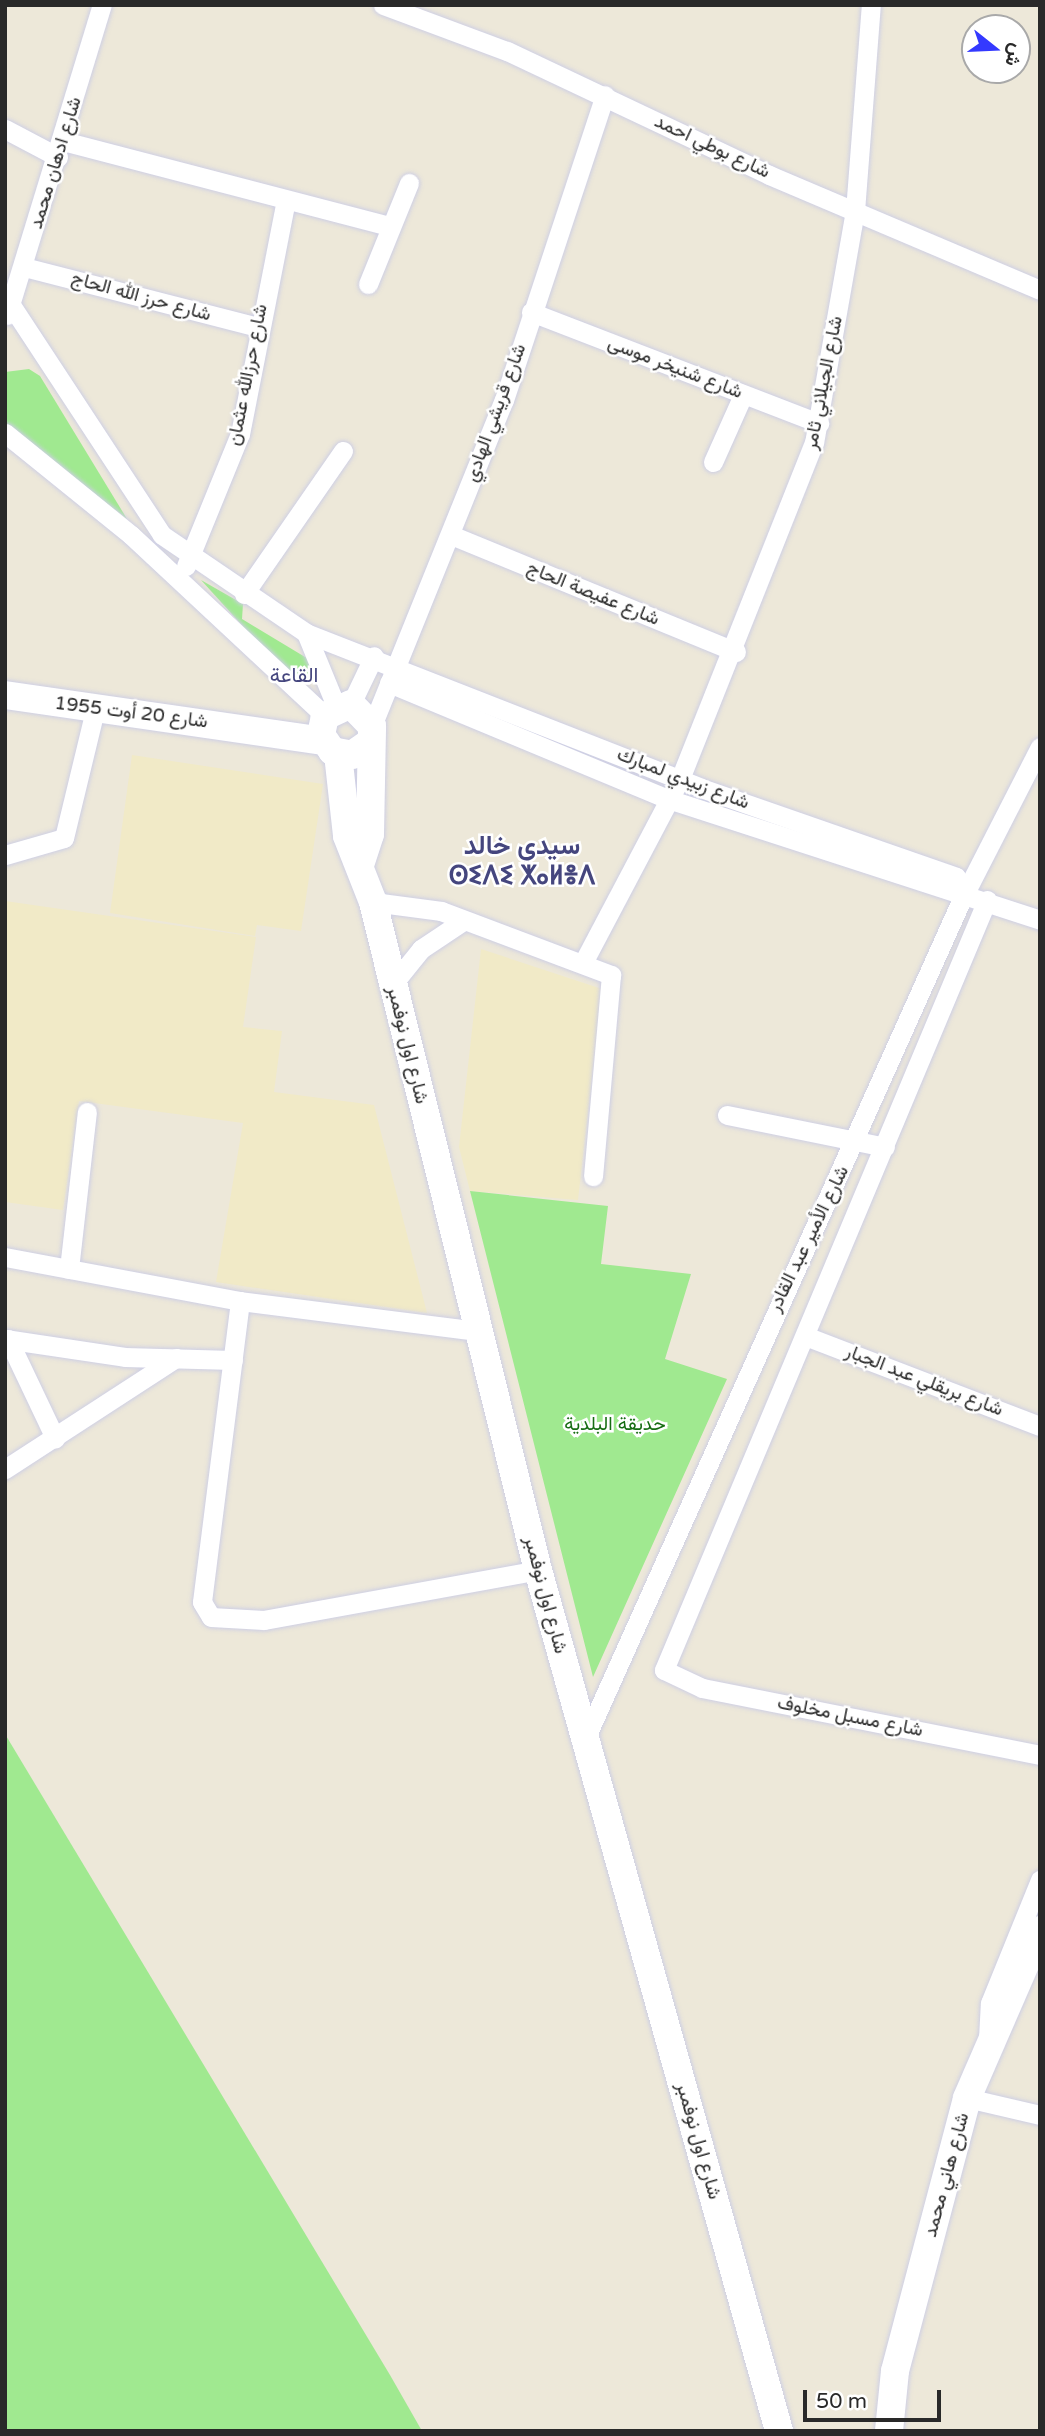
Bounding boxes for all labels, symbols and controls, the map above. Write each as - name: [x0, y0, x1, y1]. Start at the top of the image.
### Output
- north arrow: [961, 14, 1031, 84]
- text: ش: [1000, 41, 1028, 69]
- street label: شارع ادهان محمد: [25, 94, 87, 232]
- street label: شارع بوطي احمد: [651, 110, 773, 184]
- street label: شارع حرز الله الحاج: [69, 267, 213, 327]
- street label: شارع حرزالله عثمان: [223, 302, 273, 448]
- street label: شارع الجيلاني ثامر: [800, 314, 848, 452]
- street label: شارع شنيخر موسى: [604, 332, 746, 404]
- street label: شارع قريشي الهادي: [460, 341, 532, 485]
- street label: شارع عفيصة الحاج: [523, 557, 663, 631]
- district label: القاعة: [270, 663, 318, 689]
- street label: شارع 20 أوت 1955: [53, 692, 209, 734]
- street label: شارع زبيدي لمبارك: [614, 743, 752, 815]
- district label: سيدي خالد ⵙⵉⴷⵉ ⵅⴰⵍⴻⴷ: [448, 830, 596, 892]
- street label: شارع اول نوفمبر: [381, 984, 433, 1106]
- street label: شارع الأمير عبد القادر: [764, 1162, 854, 1316]
- street label: شارع بريقلي عبد الجبار: [842, 1340, 1006, 1422]
- park label: حديقة البلدية: [564, 1414, 666, 1436]
- street label: شارع اول نوفمبر: [518, 1534, 572, 1656]
- street label: شارع مسبل مخلوف: [775, 1692, 925, 1742]
- street label: شارع اول نوفمبر: [670, 2080, 726, 2202]
- street label: شارع هاني محمد: [919, 2110, 975, 2240]
- scale bar: [807, 2376, 945, 2420]
- text: 50 m: [816, 2389, 867, 2414]

